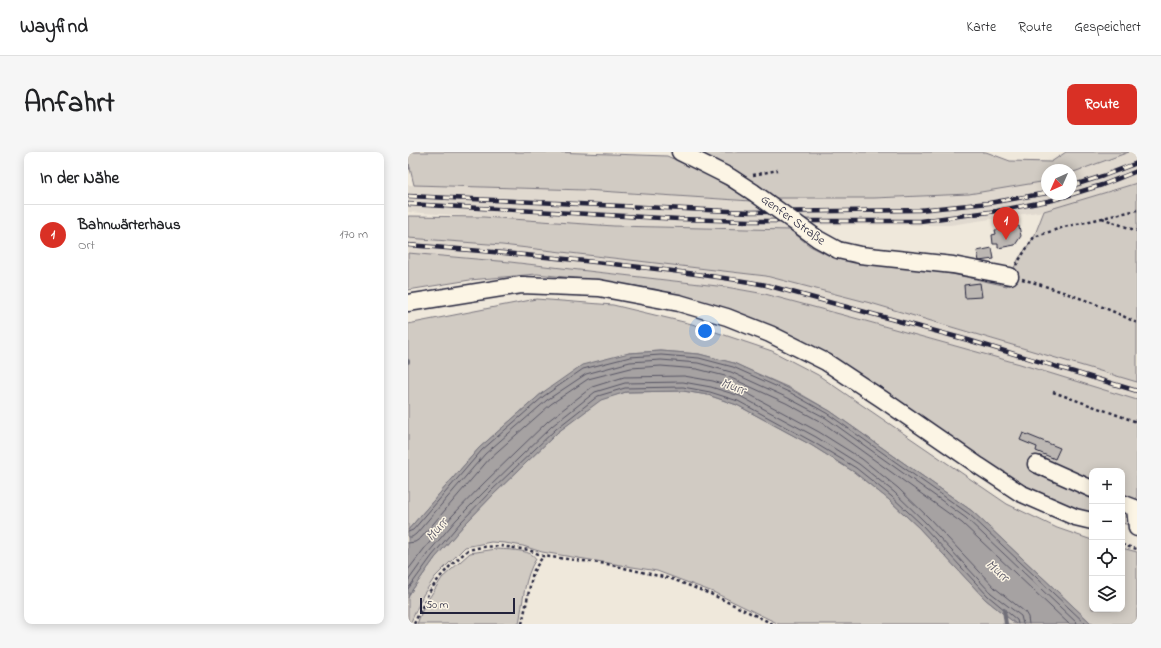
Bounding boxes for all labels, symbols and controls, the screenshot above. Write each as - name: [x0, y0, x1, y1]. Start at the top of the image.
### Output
- text: Wayfind: [20, 14, 88, 41]
- text: Karte: [967, 17, 996, 38]
- text: Route: [1018, 17, 1052, 38]
- text: Gespeichert: [1074, 17, 1141, 38]
- text: Anfahrt: [24, 84, 115, 125]
- button: Route: [1067, 84, 1137, 125]
- north arrow: [1041, 164, 1077, 200]
- text: In der Nähe: [40, 166, 119, 191]
- street label: Genfer Straße: [757, 190, 829, 250]
- pin: 1: [993, 207, 1019, 240]
- text: Bahnwärterhaus: [78, 214, 181, 236]
- text: 1: [51, 225, 55, 244]
- text: 170 m: [340, 225, 368, 244]
- text: Ort: [78, 236, 95, 255]
- your location: [695, 321, 715, 341]
- water label: Murr: [718, 373, 750, 402]
- map controls: [1089, 468, 1125, 612]
- button: +: [1089, 468, 1125, 504]
- button: −: [1089, 504, 1125, 540]
- water label: Murr: [421, 512, 454, 546]
- button: locate: [1089, 540, 1125, 576]
- water label: Murr: [981, 555, 1015, 588]
- button: layers: [1089, 576, 1125, 612]
- scale bar: [420, 596, 515, 615]
- text: 50 m: [426, 597, 448, 613]

